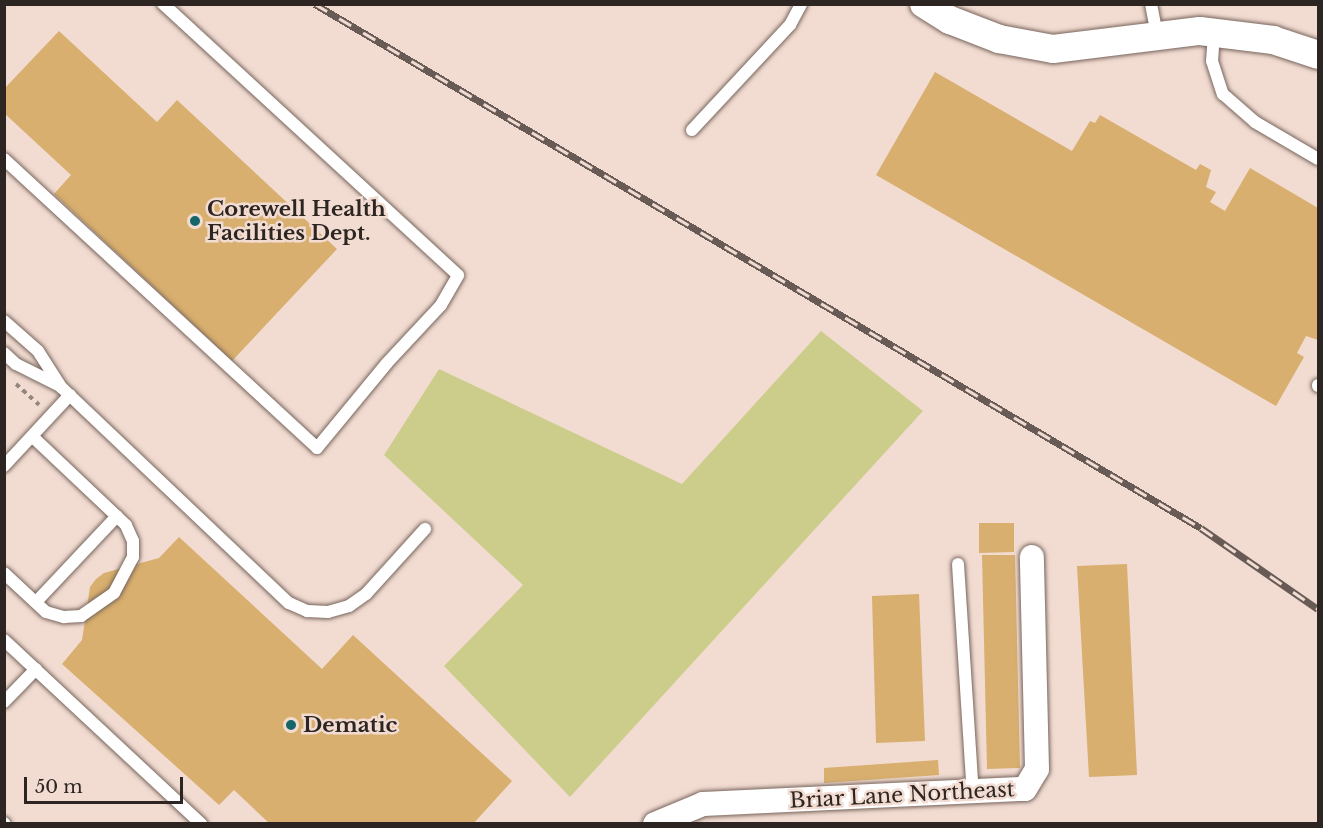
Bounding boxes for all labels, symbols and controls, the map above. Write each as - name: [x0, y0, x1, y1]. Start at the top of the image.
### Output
- place label: Corewell Health Facilities Dept.: [207, 196, 386, 246]
- marker: Corewell Health Facilities Dept.: [188, 214, 202, 228]
- place label: Dematic: [303, 712, 397, 738]
- marker: Dematic: [284, 718, 298, 732]
- scale bar: [27, 765, 186, 803]
- text: 50 m: [35, 776, 83, 798]
- street label: Briar Lane Northeast: [789, 777, 1015, 813]

